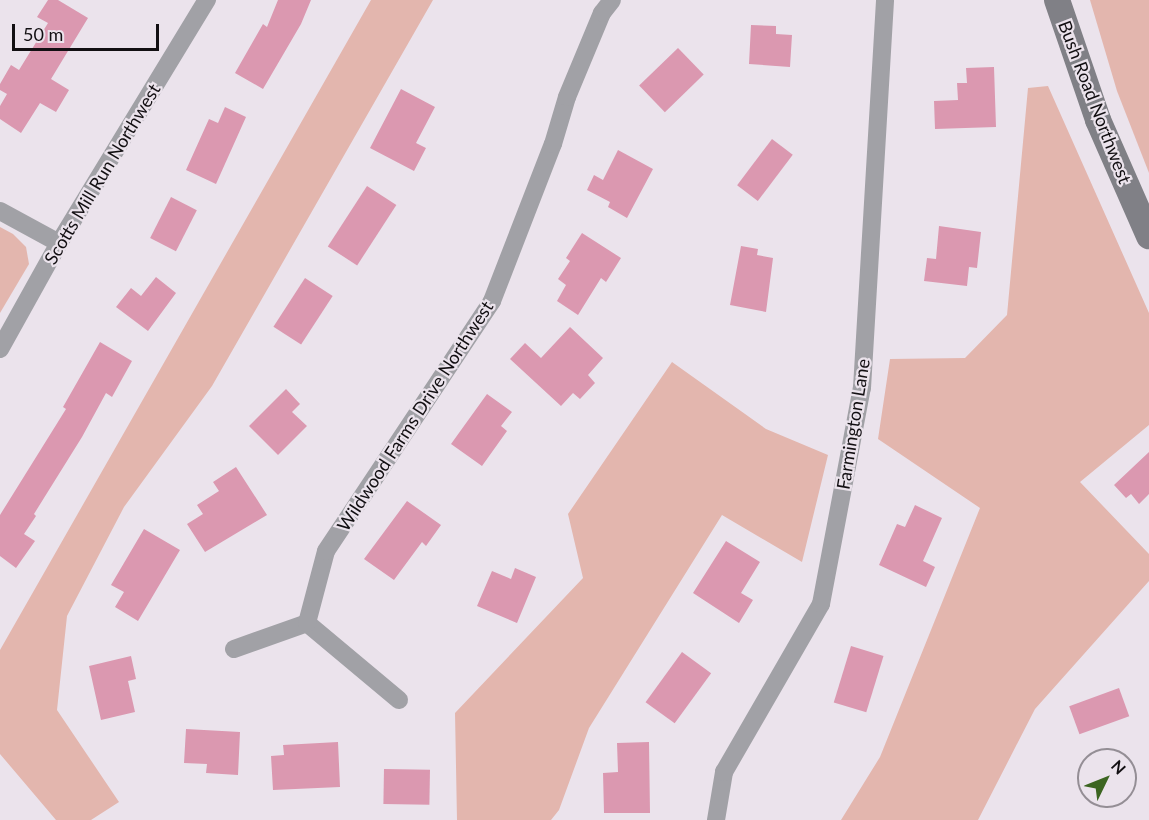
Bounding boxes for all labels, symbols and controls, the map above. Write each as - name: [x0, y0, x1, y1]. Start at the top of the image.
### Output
- scale bar: [15, 12, 162, 50]
- street label: Bush Road Northwest: [1054, 17, 1136, 187]
- text: 50 m: [23, 23, 63, 45]
- street label: Scotts Mill Run Northwest: [39, 80, 165, 268]
- street label: Wildwood Farms Drive Northwest: [332, 297, 498, 535]
- street label: Farmington Lane: [832, 357, 874, 491]
- north arrow: [1077, 748, 1137, 808]
- text: N: [1108, 756, 1130, 778]

